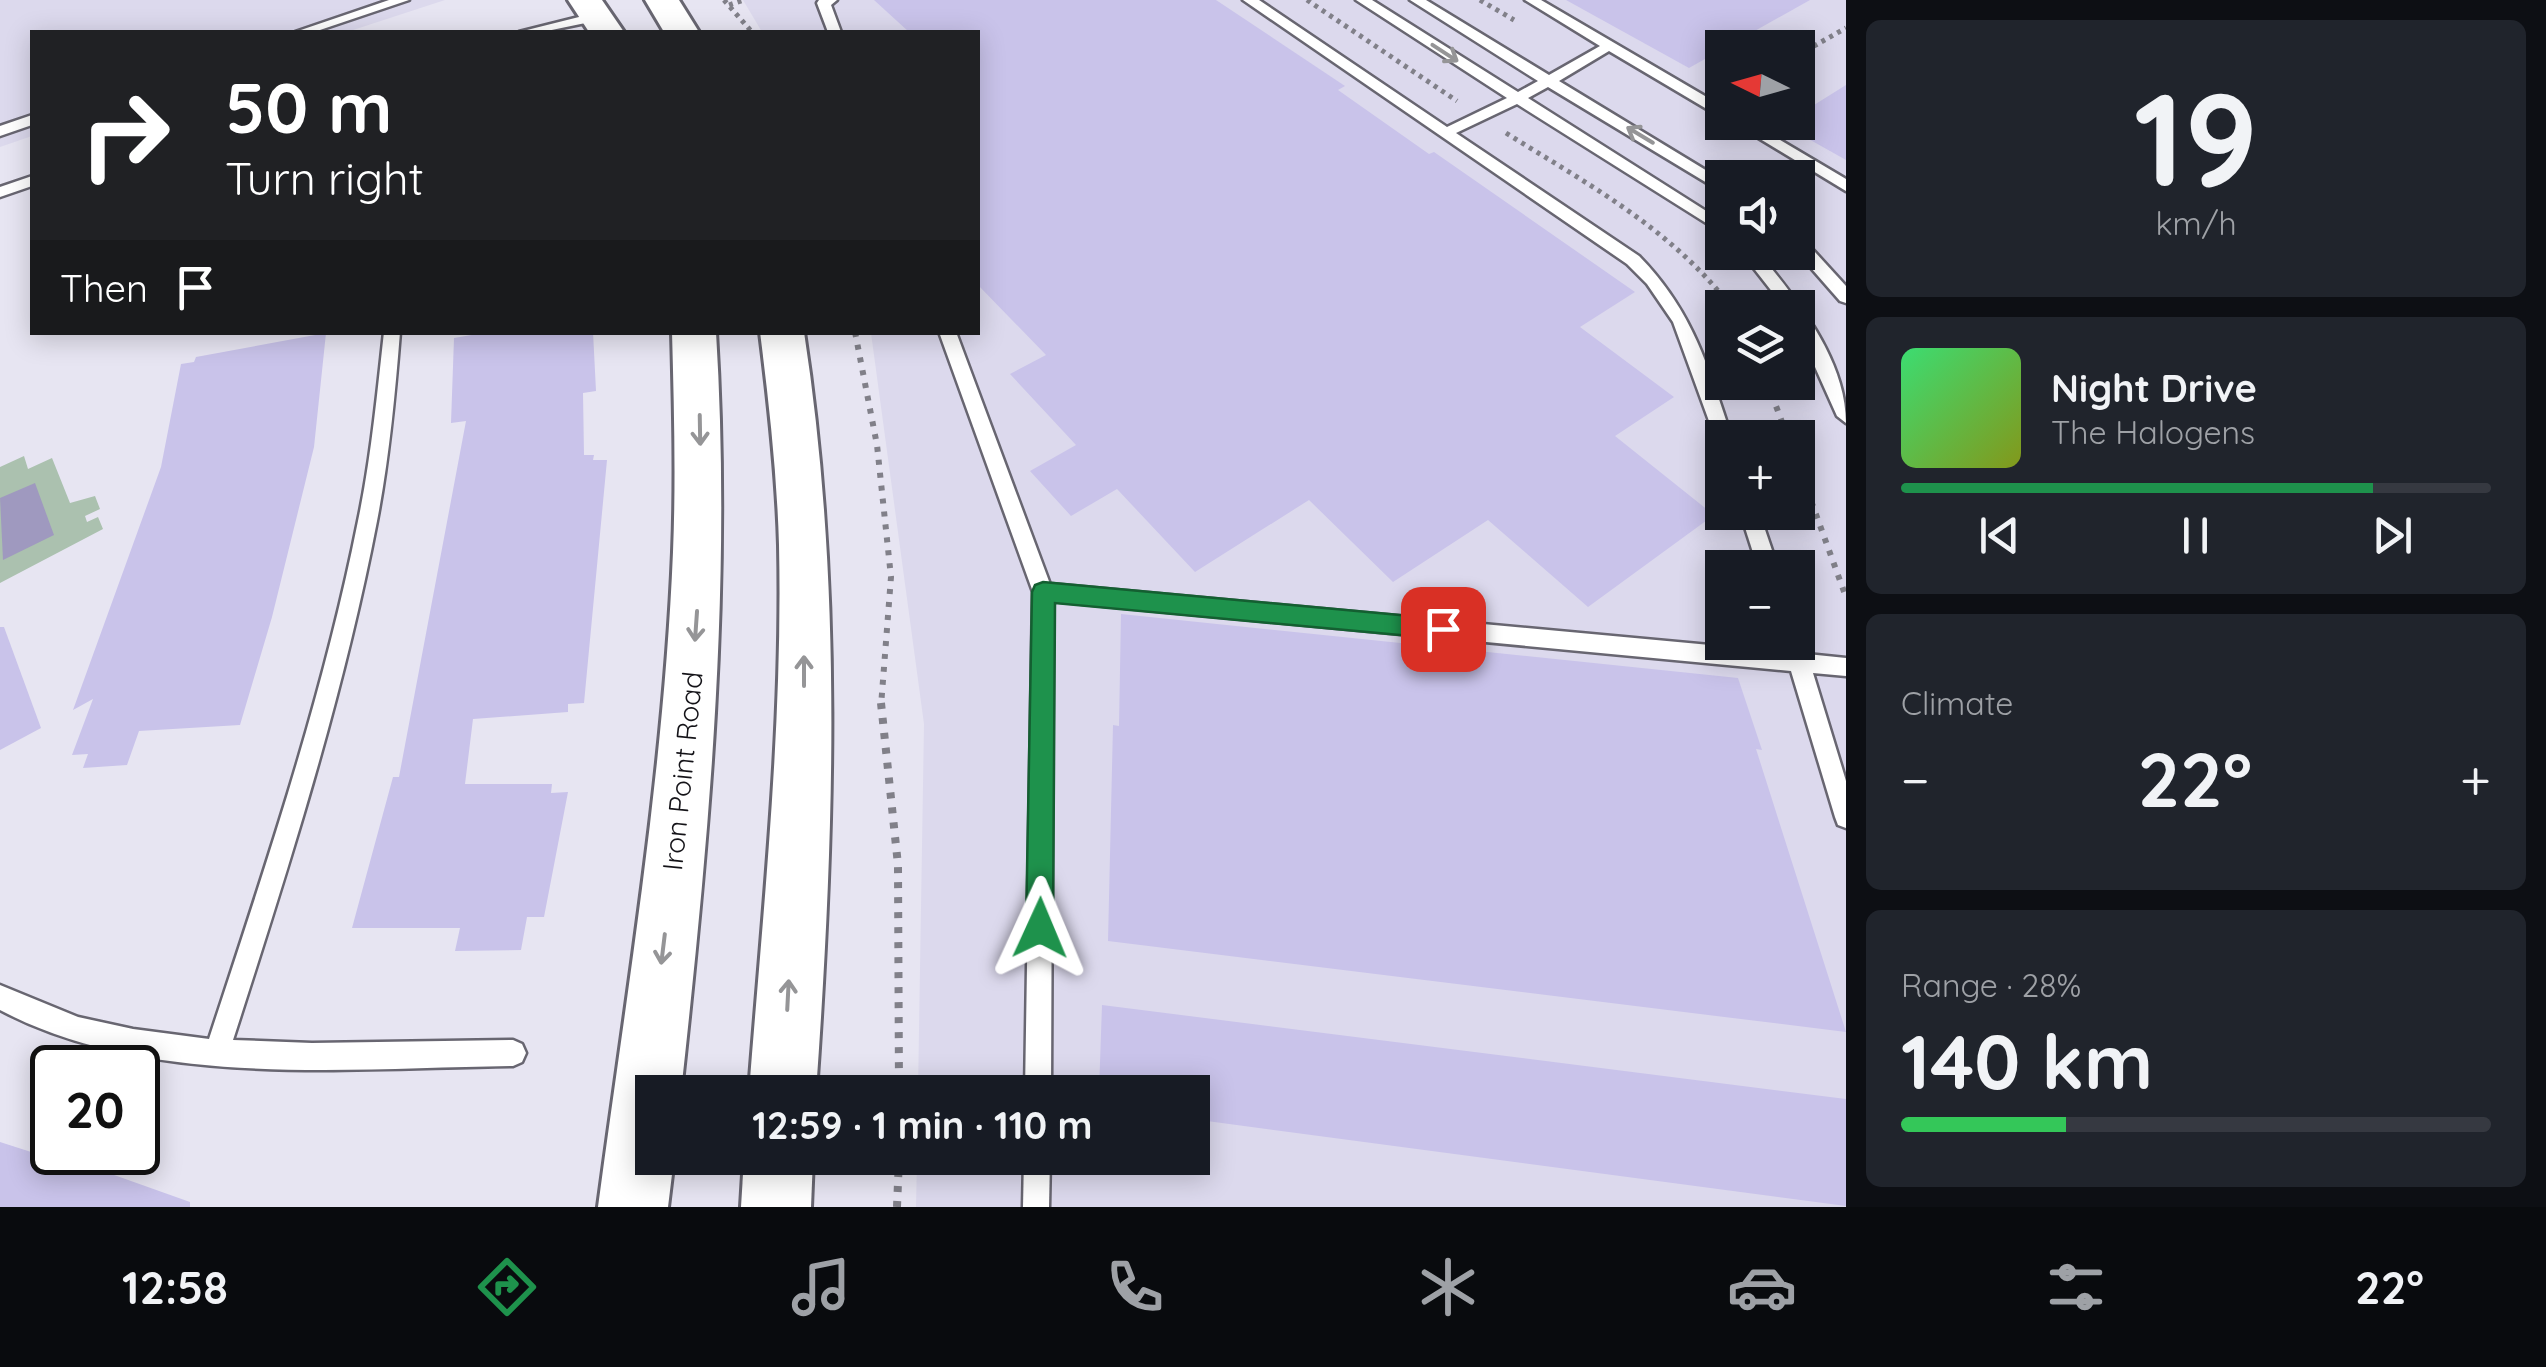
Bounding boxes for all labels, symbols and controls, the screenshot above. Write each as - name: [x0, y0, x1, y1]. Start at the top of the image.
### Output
- north arrow: [1705, 30, 1815, 140]
- map controls: [1705, 30, 1815, 660]
- one-way arrow: [1430, 42, 1458, 63]
- text: 19: [2134, 56, 2258, 219]
- text: 50 m: [225, 63, 392, 151]
- icon: right: [60, 70, 190, 200]
- one-way arrow: [1626, 125, 1655, 145]
- text: Turn right: [225, 150, 424, 206]
- button: sound: [1705, 160, 1815, 270]
- text: km/h: [2155, 203, 2237, 243]
- icon: arrive: [168, 260, 223, 315]
- text: Then: [60, 264, 148, 312]
- button: layers: [1705, 290, 1815, 400]
- text: Night Drive: [2051, 364, 2257, 412]
- text: The Halogens: [2051, 412, 2255, 452]
- one-way arrow: [691, 413, 710, 445]
- button: +: [1705, 420, 1815, 530]
- icon: previous: [1972, 508, 2027, 563]
- icon: pause: [2168, 508, 2223, 563]
- icon: next: [2365, 508, 2420, 563]
- button: −: [1705, 550, 1815, 660]
- pin: [1401, 587, 1486, 672]
- icon: arrive: [1416, 602, 1471, 657]
- one-way arrow: [686, 609, 705, 641]
- one-way arrow: [794, 655, 814, 688]
- street label: Iron Point Road: [654, 670, 710, 872]
- text: Climate: [1901, 683, 2013, 723]
- text: 22°: [2137, 732, 2252, 826]
- text: −: [1901, 745, 1930, 814]
- text: +: [2460, 745, 2491, 814]
- position arrow: [988, 876, 1092, 980]
- one-way arrow: [653, 933, 672, 965]
- text: Range · 28%: [1901, 965, 2081, 1005]
- one-way arrow: [779, 980, 798, 1012]
- text: 140 km: [1901, 1014, 2153, 1108]
- speed limit sign: 20: [30, 1045, 160, 1175]
- text: 12:59 · 1 min · 110 m: [752, 1101, 1093, 1149]
- icon: directions: [472, 1252, 542, 1322]
- icon: music: [786, 1252, 856, 1322]
- icon: phone: [1100, 1252, 1170, 1322]
- icon: climate: [1413, 1252, 1483, 1322]
- icon: car: [1727, 1252, 1797, 1322]
- icon: filters: [2041, 1252, 2111, 1322]
- text: 12:58: [122, 1259, 228, 1315]
- text: 22°: [2355, 1259, 2424, 1315]

